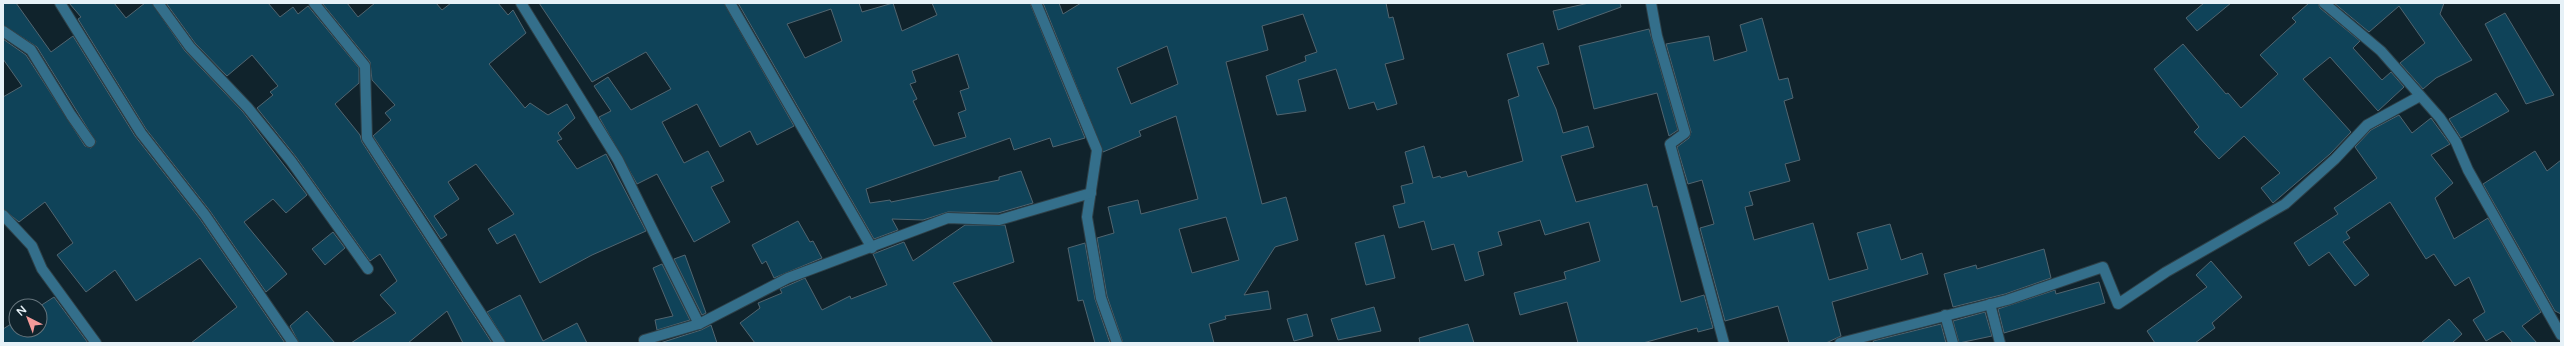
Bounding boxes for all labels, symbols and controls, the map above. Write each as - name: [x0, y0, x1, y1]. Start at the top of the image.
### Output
- north arrow: [8, 298, 48, 338]
- text: N: [14, 303, 29, 319]

